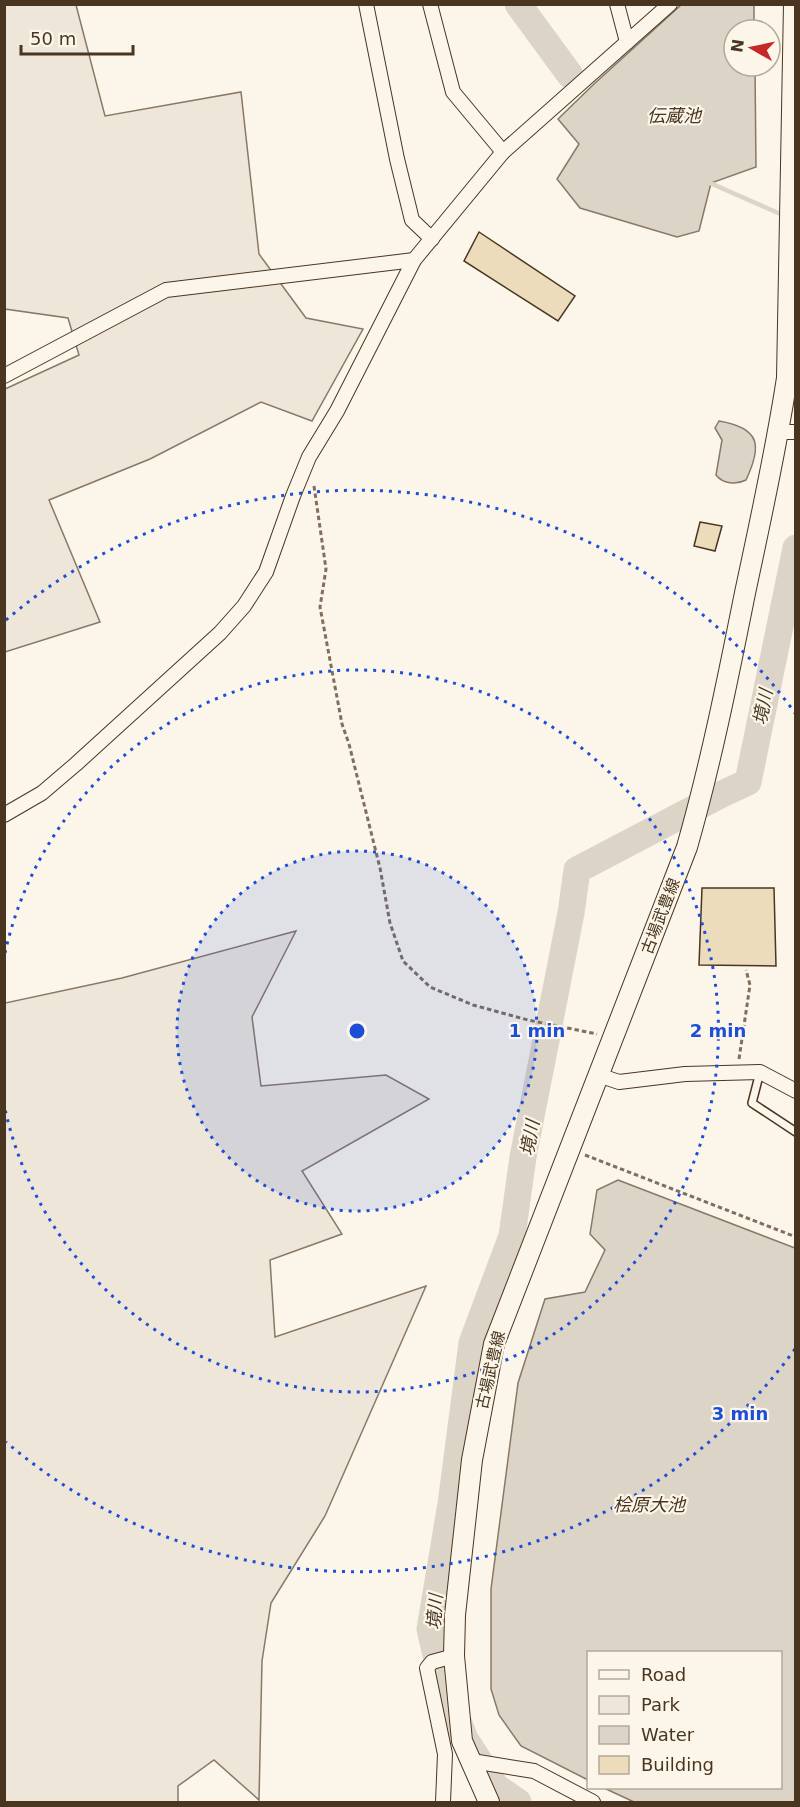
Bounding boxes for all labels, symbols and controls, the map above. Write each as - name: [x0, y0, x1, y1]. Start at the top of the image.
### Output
- scale bar: [21, 18, 134, 56]
- north arrow: [722, 18, 782, 78]
- text: 50 m: [30, 28, 76, 49]
- text: N: [727, 38, 748, 54]
- water label: 伝蔵池: [647, 105, 703, 126]
- water label: 境川: [749, 685, 777, 727]
- street label: 古場武豊線: [637, 875, 684, 957]
- text: 1 min: [509, 1020, 565, 1041]
- text: 2 min: [690, 1020, 746, 1041]
- centre of rings: [347, 1021, 367, 1041]
- water label: 境川: [516, 1116, 543, 1157]
- street label: 古場武豊線: [472, 1329, 509, 1411]
- text: 3 min: [712, 1403, 768, 1424]
- water label: 桧原大池: [613, 1494, 687, 1515]
- water label: 境川: [423, 1591, 446, 1631]
- legend: [587, 1651, 782, 1789]
- text: Road: [641, 1664, 686, 1685]
- text: Park: [641, 1694, 680, 1715]
- text: Water: [641, 1724, 695, 1745]
- text: Building: [641, 1754, 714, 1775]

